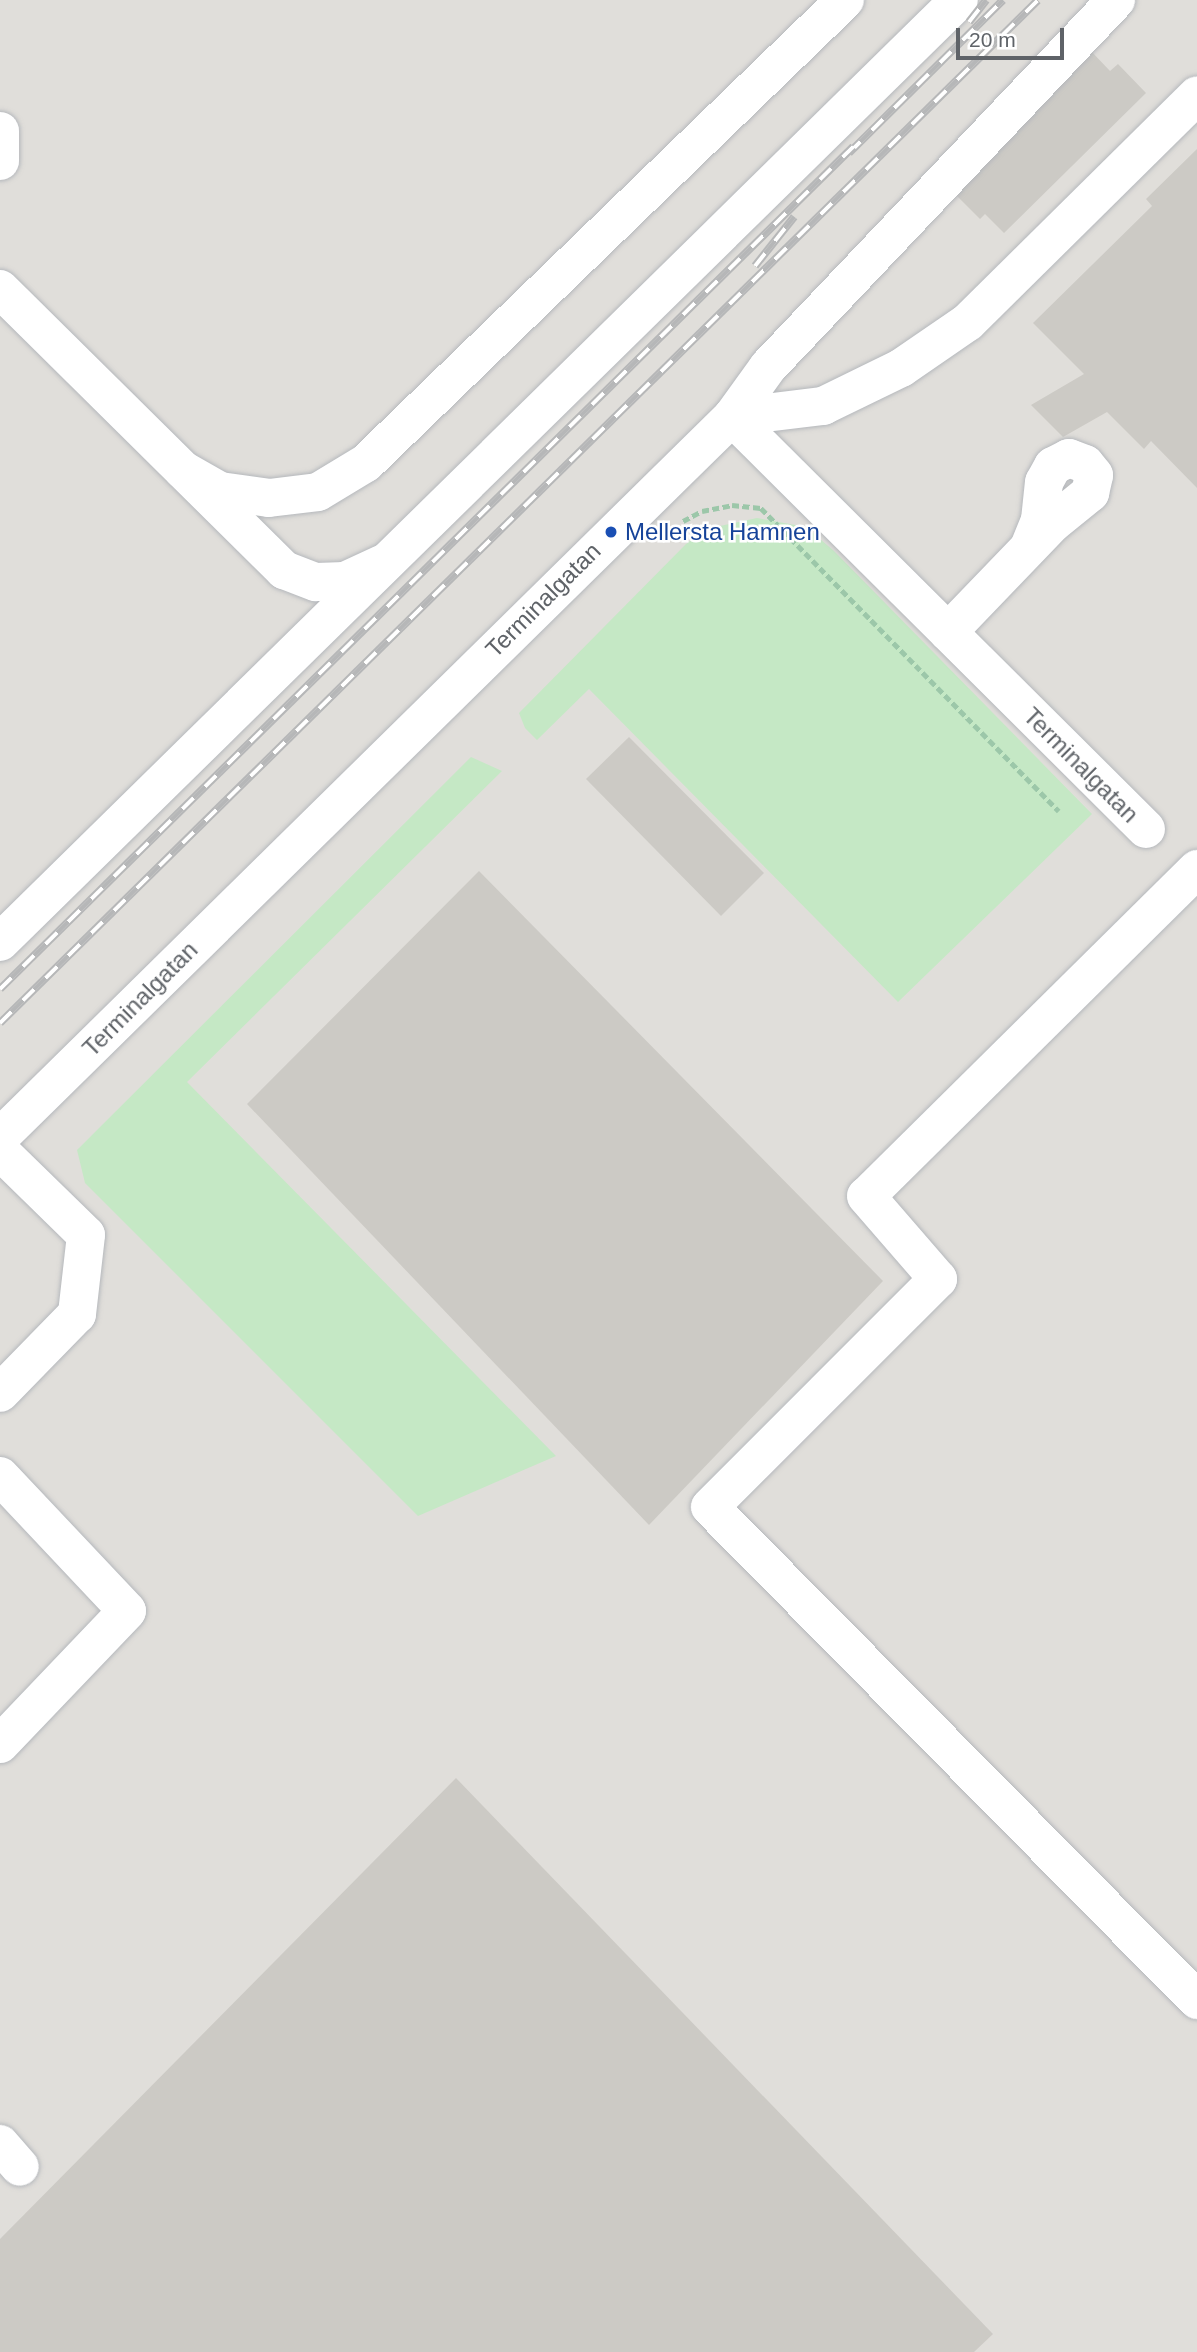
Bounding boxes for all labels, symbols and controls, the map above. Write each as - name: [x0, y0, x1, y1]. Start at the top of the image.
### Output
- scale bar: [959, 14, 1068, 58]
- text: 20 m: [969, 28, 1016, 51]
- place label: Mellersta Hamnen: [625, 518, 820, 546]
- marker: Mellersta Hamnen: [603, 524, 619, 540]
- street label: Terminalgatan: [480, 537, 606, 663]
- street label: Terminalgatan: [1018, 702, 1144, 828]
- street label: Terminalgatan: [77, 936, 203, 1062]

